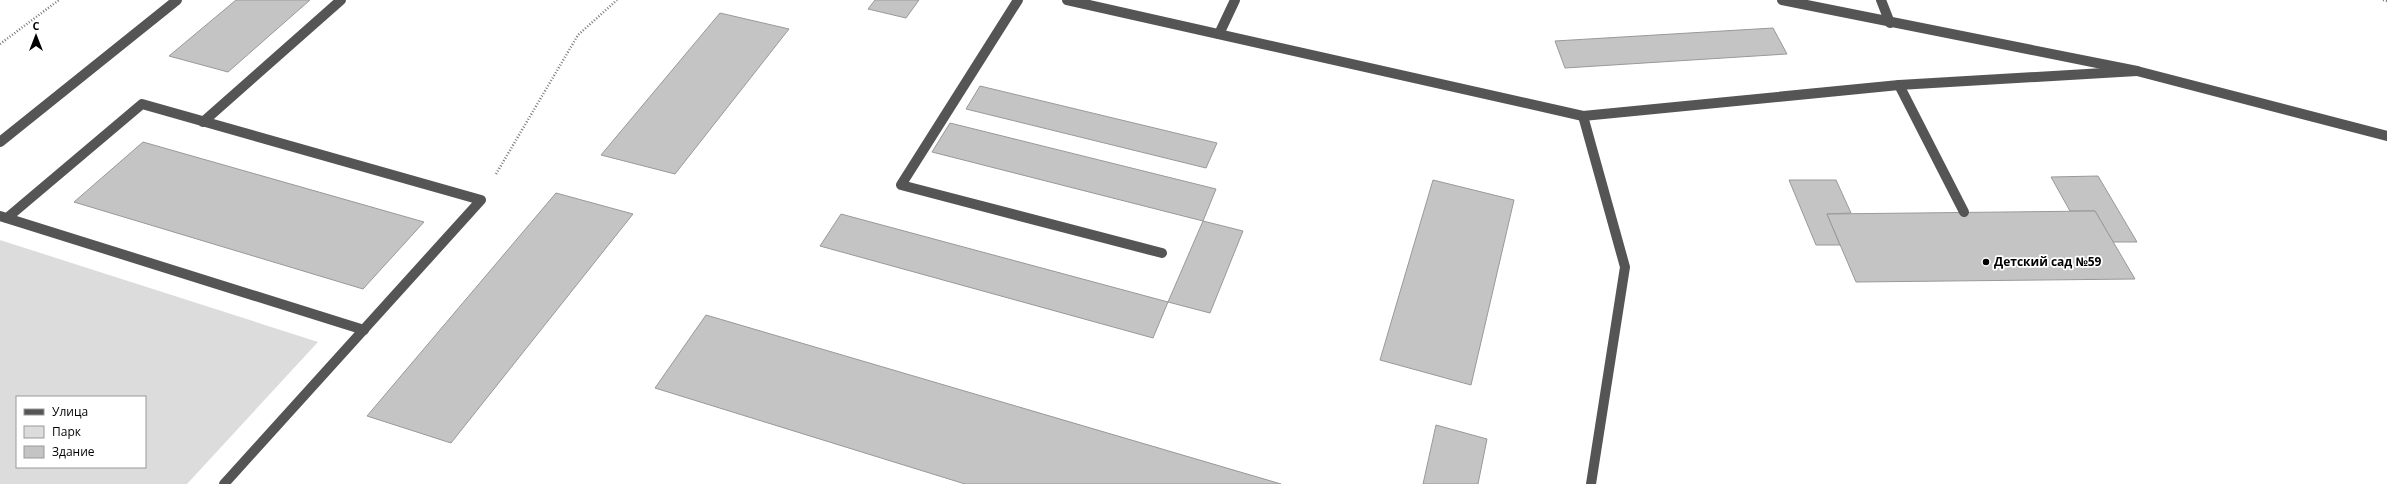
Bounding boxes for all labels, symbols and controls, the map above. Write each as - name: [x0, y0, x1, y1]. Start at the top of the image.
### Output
- north arrow: [16, 16, 56, 56]
- text: С: [32, 18, 40, 33]
- place label: Детский сад №59: [1994, 253, 2102, 270]
- marker: Детский сад №59: [1981, 257, 1991, 267]
- legend: [16, 396, 146, 468]
- text: Улица: [52, 403, 88, 420]
- text: Парк: [52, 423, 82, 440]
- text: Здание: [52, 443, 95, 460]

